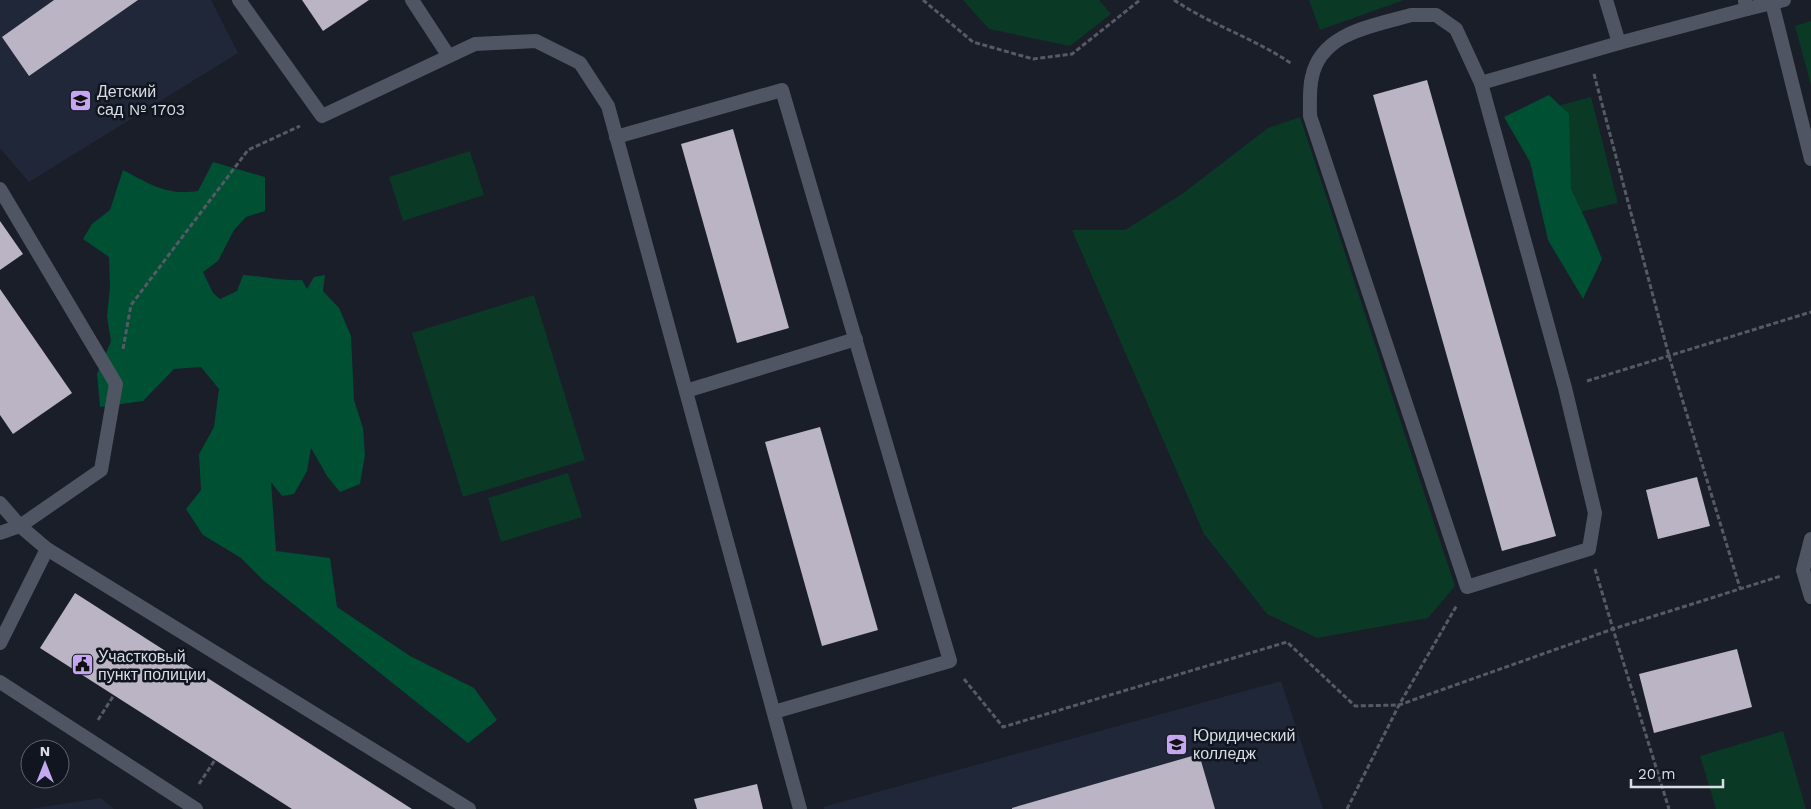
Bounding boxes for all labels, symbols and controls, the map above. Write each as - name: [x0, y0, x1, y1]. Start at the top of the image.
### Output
- place label: Детский сад № 1703: [97, 82, 185, 119]
- school or university icon: Детский сад № 1703: [69, 88, 93, 112]
- place label: Участковый пункт полиции: [98, 647, 206, 684]
- public building icon: Участковый пункт полиции: [70, 653, 94, 677]
- place label: Юридический колледж: [1193, 726, 1295, 763]
- school or university icon: Юридический колледж: [1165, 732, 1189, 756]
- north arrow: [20, 739, 70, 789]
- text: N: [40, 743, 50, 759]
- scale bar: [1631, 756, 1724, 788]
- text: 20 m: [1638, 765, 1676, 783]

